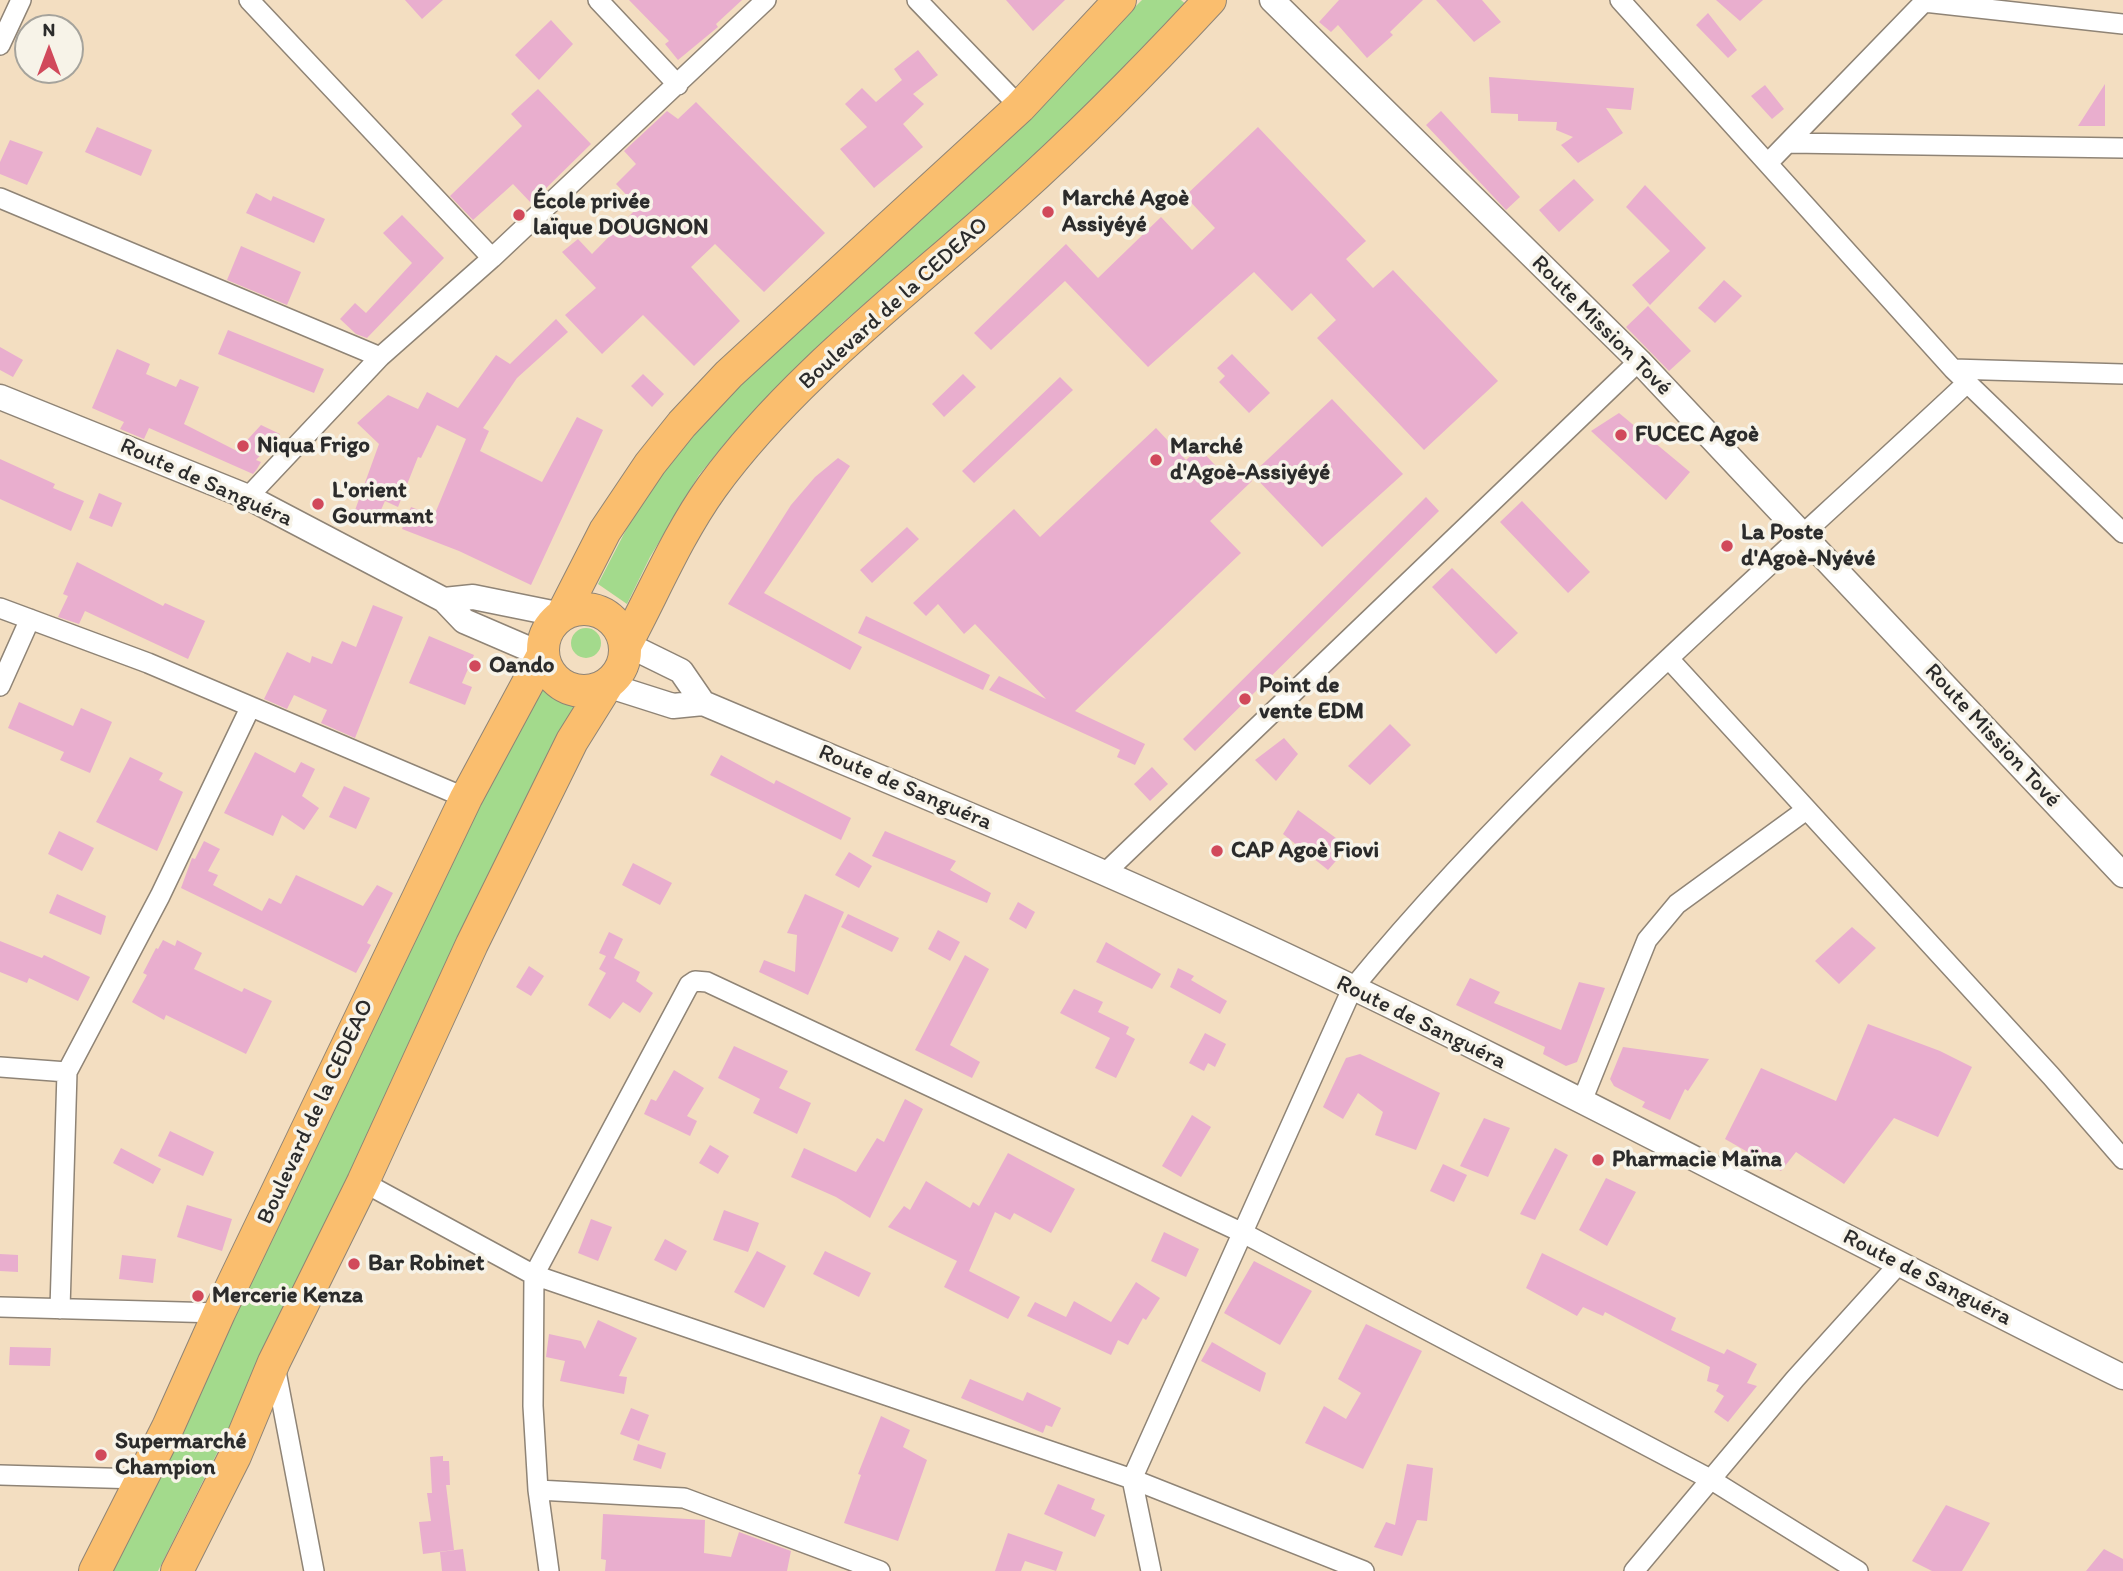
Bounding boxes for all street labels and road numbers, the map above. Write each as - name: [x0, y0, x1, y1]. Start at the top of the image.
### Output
- street label: Boulevard de la CEDEAO: [794, 212, 994, 396]
- street label: Route Mission Tové: [1525, 250, 1677, 402]
- street label: Route de Sanguéra: [115, 433, 297, 533]
- street label: Route Mission Tové: [1918, 658, 2066, 814]
- street label: Route de Sanguéra: [814, 739, 996, 837]
- street label: Route de Sanguéra: [1331, 970, 1511, 1076]
- street label: Boulevard de la CEDEAO: [252, 995, 380, 1229]
- street label: Route de Sanguéra: [1838, 1224, 2016, 1332]

